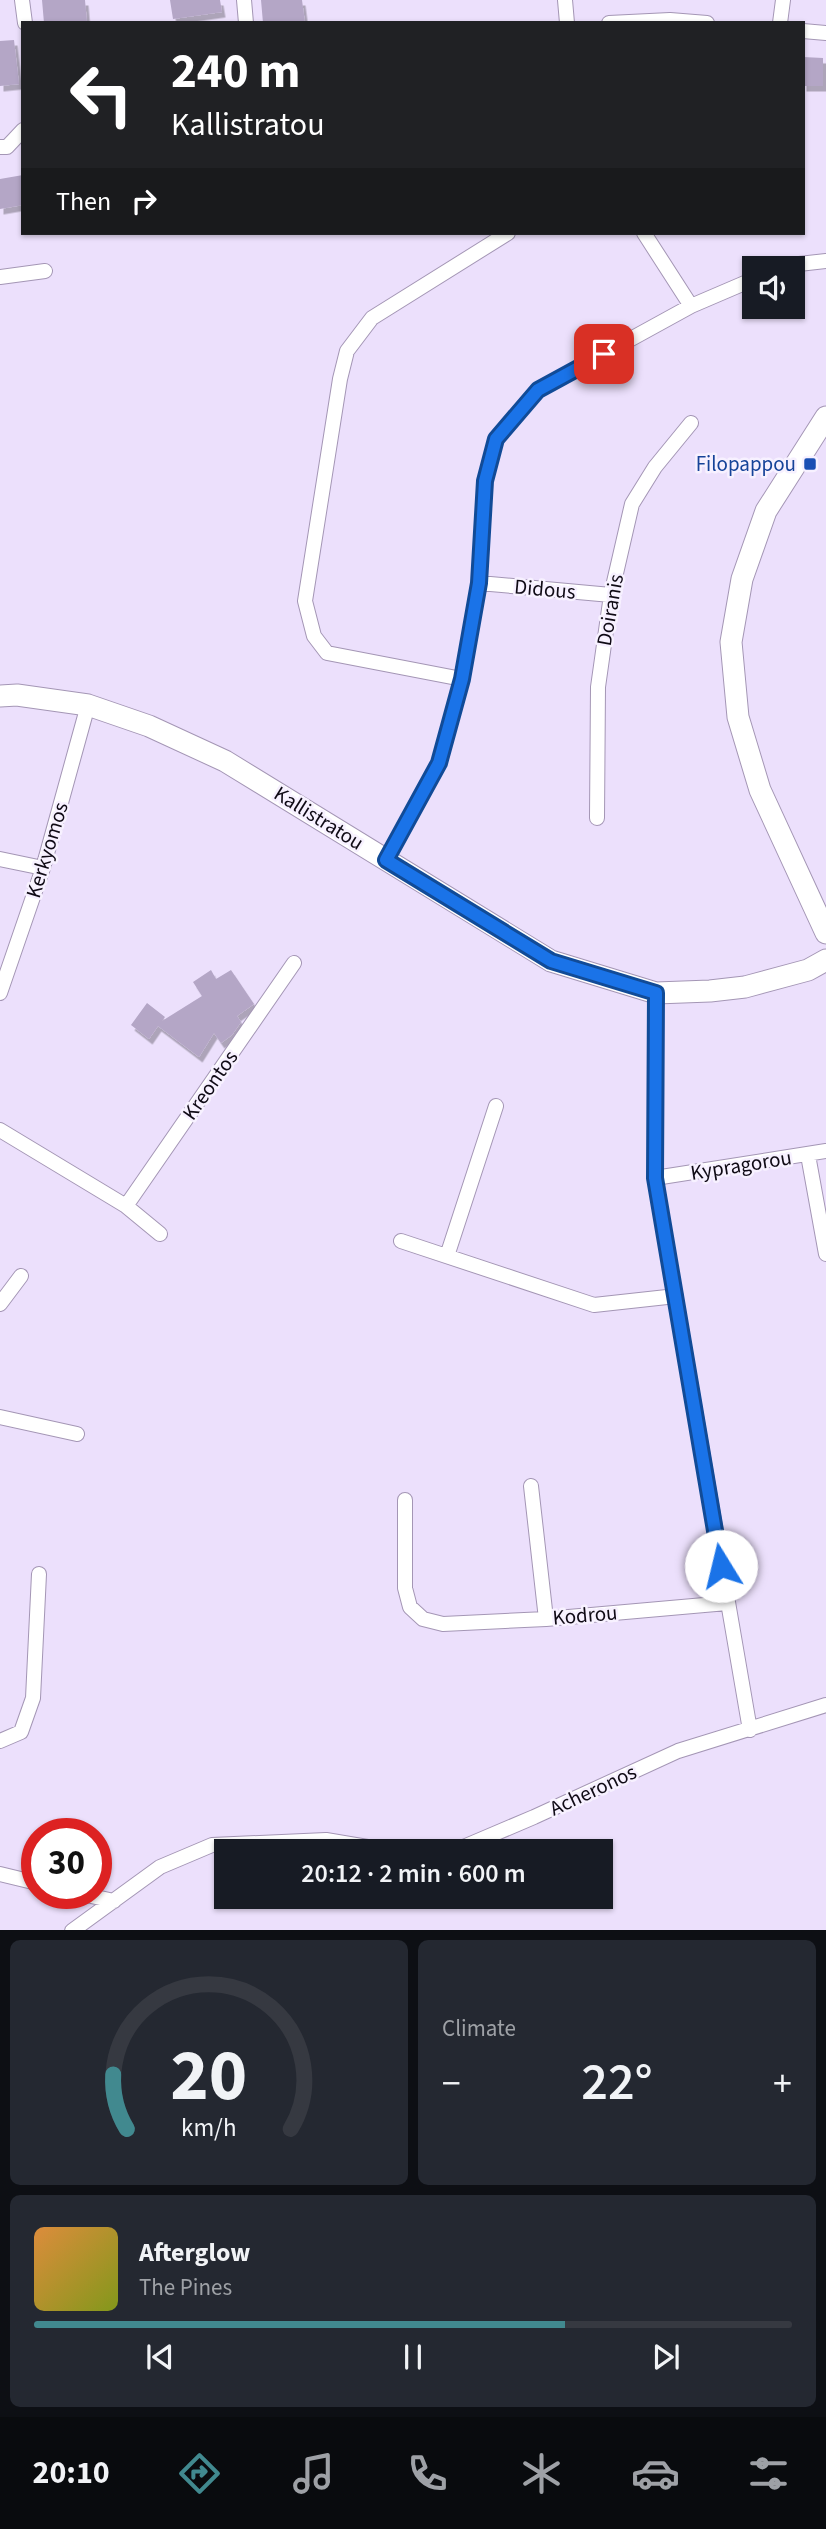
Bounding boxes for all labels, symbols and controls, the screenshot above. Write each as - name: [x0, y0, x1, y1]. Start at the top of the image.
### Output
- text: 240 m: [171, 37, 300, 107]
- icon: left: [56, 49, 147, 140]
- text: Kallistratou: [171, 102, 325, 148]
- icon: right: [125, 182, 163, 220]
- text: Then: [56, 183, 111, 220]
- map controls: [742, 256, 805, 319]
- button: sound: [742, 256, 805, 319]
- pin: [574, 324, 634, 384]
- icon: arrive: [585, 335, 623, 373]
- place label: Filopappou: [696, 449, 796, 479]
- marker: Filopappou: [802, 456, 818, 472]
- street label: Didous: [513, 571, 577, 607]
- street label: Doiranis: [589, 572, 631, 648]
- street label: Kallistratou: [268, 779, 370, 857]
- street label: Kerkyomos: [18, 798, 76, 902]
- street label: Kreontos: [175, 1044, 245, 1126]
- street label: Kypragorou: [688, 1142, 794, 1188]
- position arrow: [684, 1529, 758, 1603]
- street label: Kodrou: [551, 1597, 619, 1633]
- street label: Acheronos: [545, 1757, 642, 1823]
- speed limit sign: 30: [21, 1818, 112, 1909]
- text: 20:12 · 2 min · 600 m: [301, 1855, 526, 1892]
- text: Climate: [442, 2012, 516, 2045]
- text: 20: [171, 2024, 247, 2128]
- text: 22°: [581, 2046, 653, 2120]
- text: −: [442, 2057, 461, 2111]
- text: +: [773, 2057, 792, 2111]
- text: km/h: [181, 2109, 237, 2145]
- text: Afterglow: [139, 2234, 250, 2271]
- text: The Pines: [139, 2271, 232, 2304]
- icon: previous: [141, 2338, 179, 2376]
- icon: pause: [394, 2338, 432, 2376]
- icon: next: [647, 2338, 685, 2376]
- icon: directions: [175, 2449, 224, 2498]
- icon: music: [289, 2449, 338, 2498]
- icon: phone: [403, 2449, 452, 2498]
- icon: climate: [517, 2449, 566, 2498]
- icon: car: [631, 2449, 680, 2498]
- icon: filters: [744, 2449, 793, 2498]
- text: 20:10: [32, 2450, 110, 2496]

